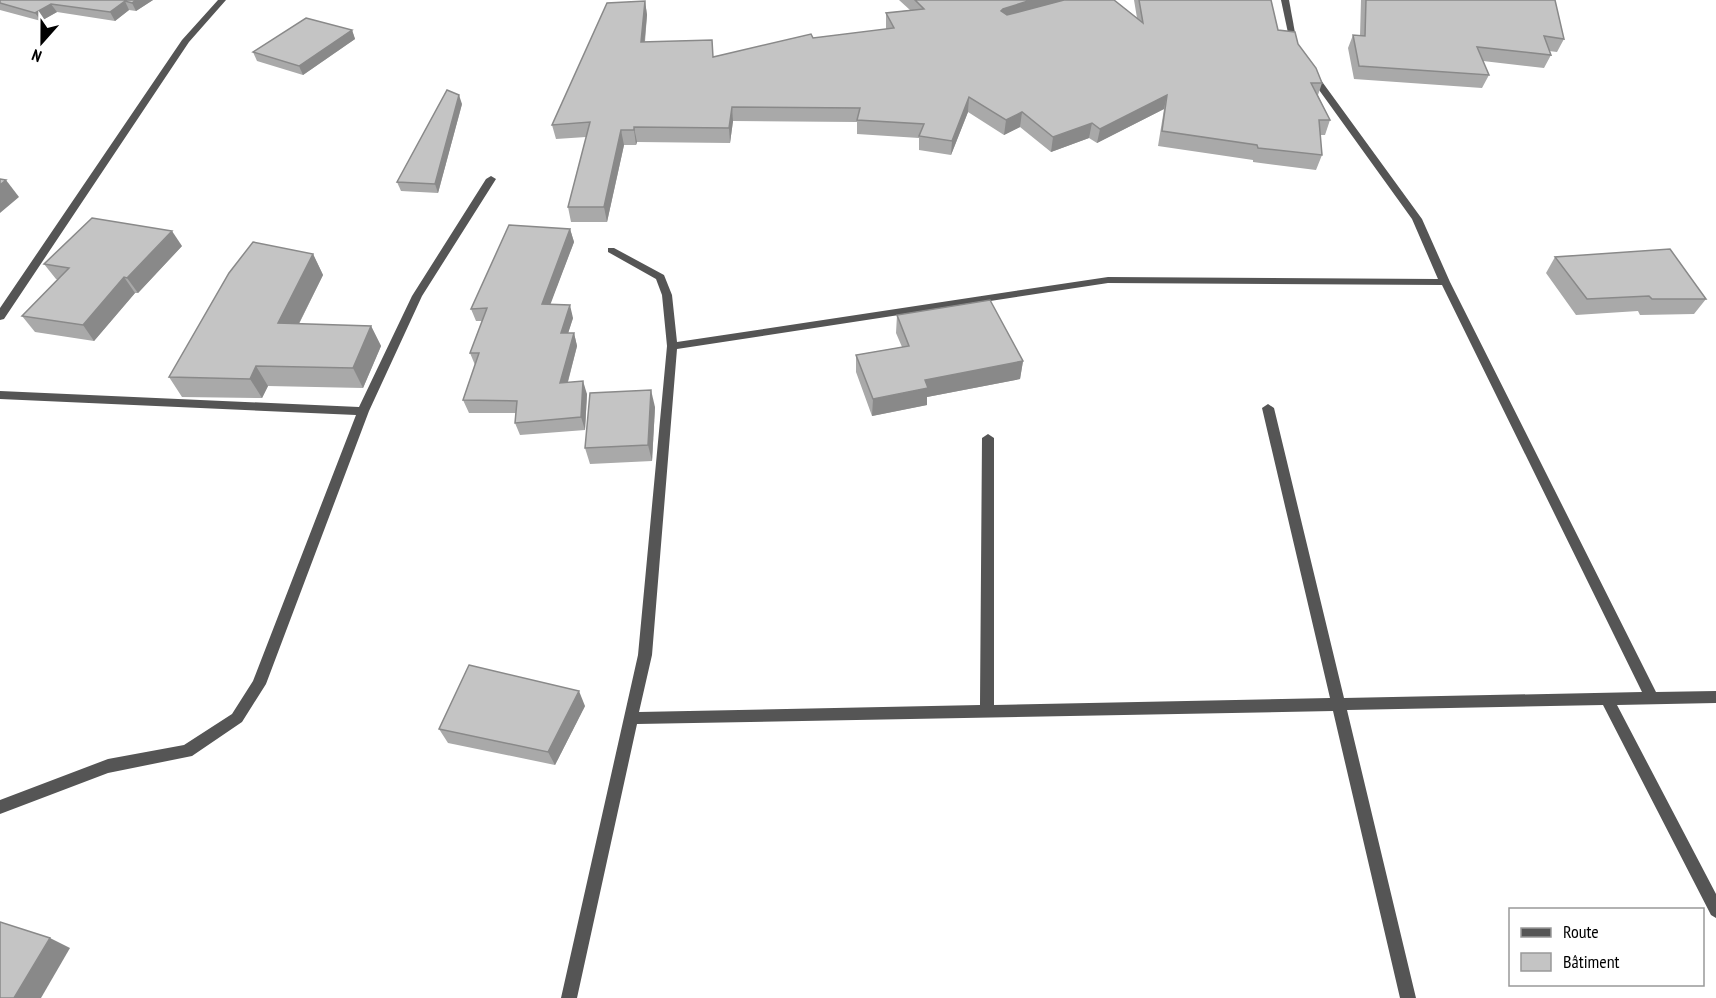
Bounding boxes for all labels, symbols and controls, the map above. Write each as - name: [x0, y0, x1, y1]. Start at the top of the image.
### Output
- north arrow: [12, 12, 72, 72]
- text: N: [29, 45, 44, 67]
- legend: [1509, 908, 1704, 986]
- text: Route: [1563, 920, 1599, 943]
- text: Bâtiment: [1563, 950, 1620, 973]

